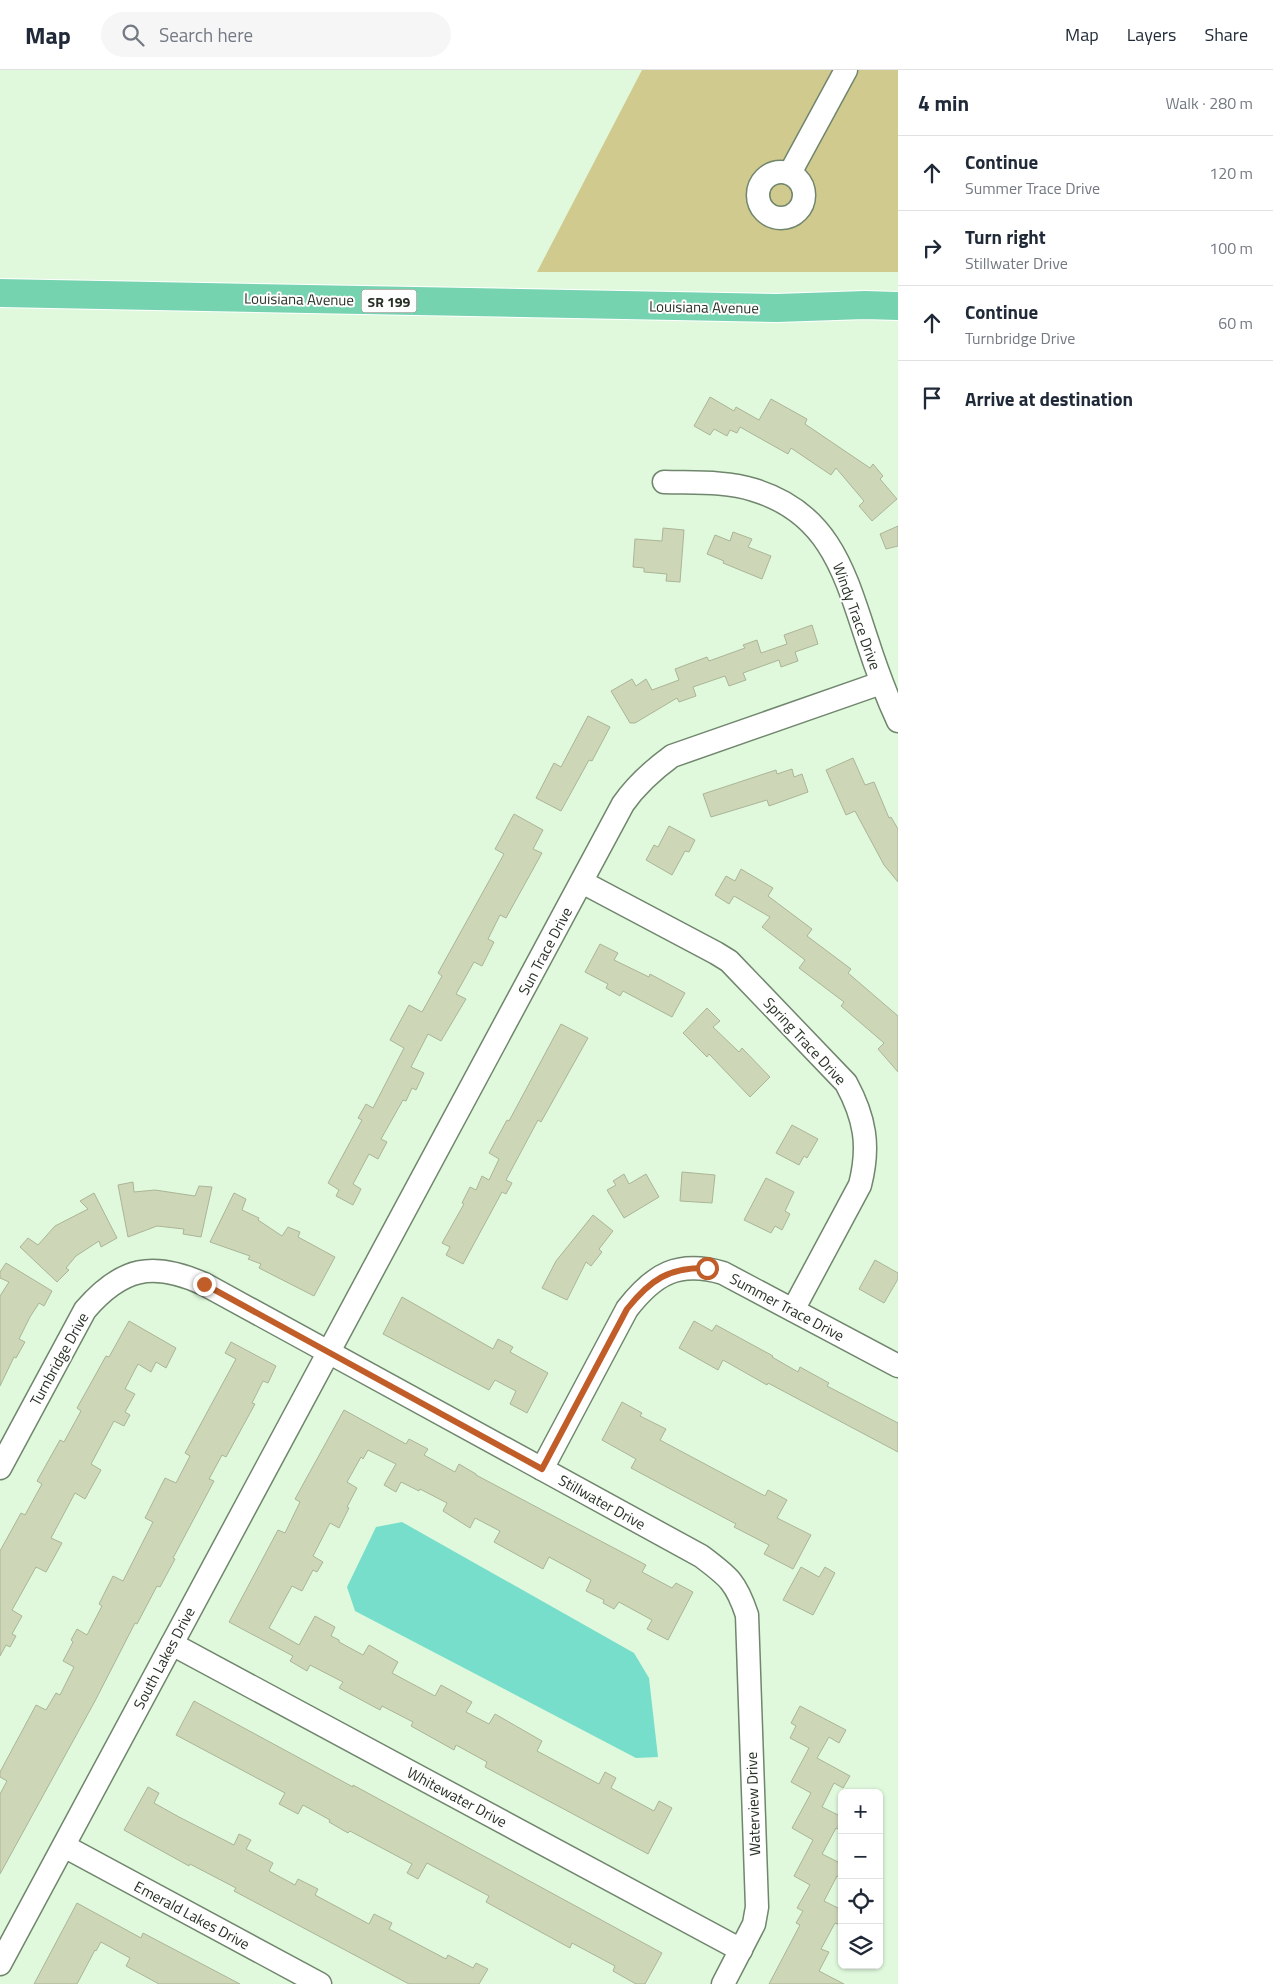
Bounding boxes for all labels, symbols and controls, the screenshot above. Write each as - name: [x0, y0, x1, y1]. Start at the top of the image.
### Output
- search box: [101, 12, 451, 57]
- text: Map: [25, 17, 71, 53]
- text: Search here: [159, 20, 253, 49]
- icon: search: [119, 21, 147, 49]
- text: Map: [1065, 21, 1099, 48]
- text: Layers: [1127, 21, 1176, 48]
- text: Share: [1204, 21, 1248, 48]
- text: 4 min: [918, 87, 969, 119]
- text: Walk · 280 m: [1165, 91, 1253, 115]
- text: Continue: [965, 147, 1038, 176]
- icon: ahead: [918, 159, 946, 187]
- text: 120 m: [1209, 161, 1253, 185]
- text: Summer Trace Drive: [965, 176, 1100, 200]
- text: Turn right: [965, 222, 1046, 251]
- icon: right: [918, 234, 946, 262]
- text: 100 m: [1209, 236, 1253, 260]
- text: Stillwater Drive: [965, 251, 1068, 275]
- street label: Louisiana Avenue: [244, 287, 354, 311]
- road number: SR 199: [362, 290, 416, 312]
- street label: Louisiana Avenue: [649, 295, 759, 319]
- text: Continue: [965, 297, 1038, 326]
- icon: ahead: [918, 309, 946, 337]
- text: 60 m: [1218, 311, 1253, 335]
- text: Turnbridge Drive: [965, 326, 1075, 350]
- icon: arrive: [918, 384, 946, 412]
- text: Arrive at destination: [965, 384, 1133, 413]
- street label: Windy Trace Drive: [827, 559, 887, 673]
- street label: Sun Trace Drive: [512, 903, 578, 999]
- street label: Spring Trace Drive: [758, 992, 852, 1090]
- route start: [696, 1257, 719, 1280]
- street label: Summer Trace Drive: [726, 1267, 848, 1347]
- route end: [193, 1273, 216, 1296]
- street label: Turnbridge Drive: [24, 1308, 94, 1410]
- street label: Stillwater Drive: [554, 1469, 650, 1535]
- street label: South Lakes Drive: [127, 1603, 201, 1713]
- street label: Waterview Drive: [740, 1752, 766, 1856]
- street label: Whitewater Drive: [403, 1761, 511, 1833]
- map controls: [838, 1789, 883, 1969]
- button: +: [838, 1789, 883, 1834]
- button: −: [838, 1834, 883, 1879]
- street label: Emerald Lakes Drive: [130, 1875, 254, 1955]
- button: locate: [838, 1879, 883, 1924]
- button: layers: [838, 1924, 883, 1969]

